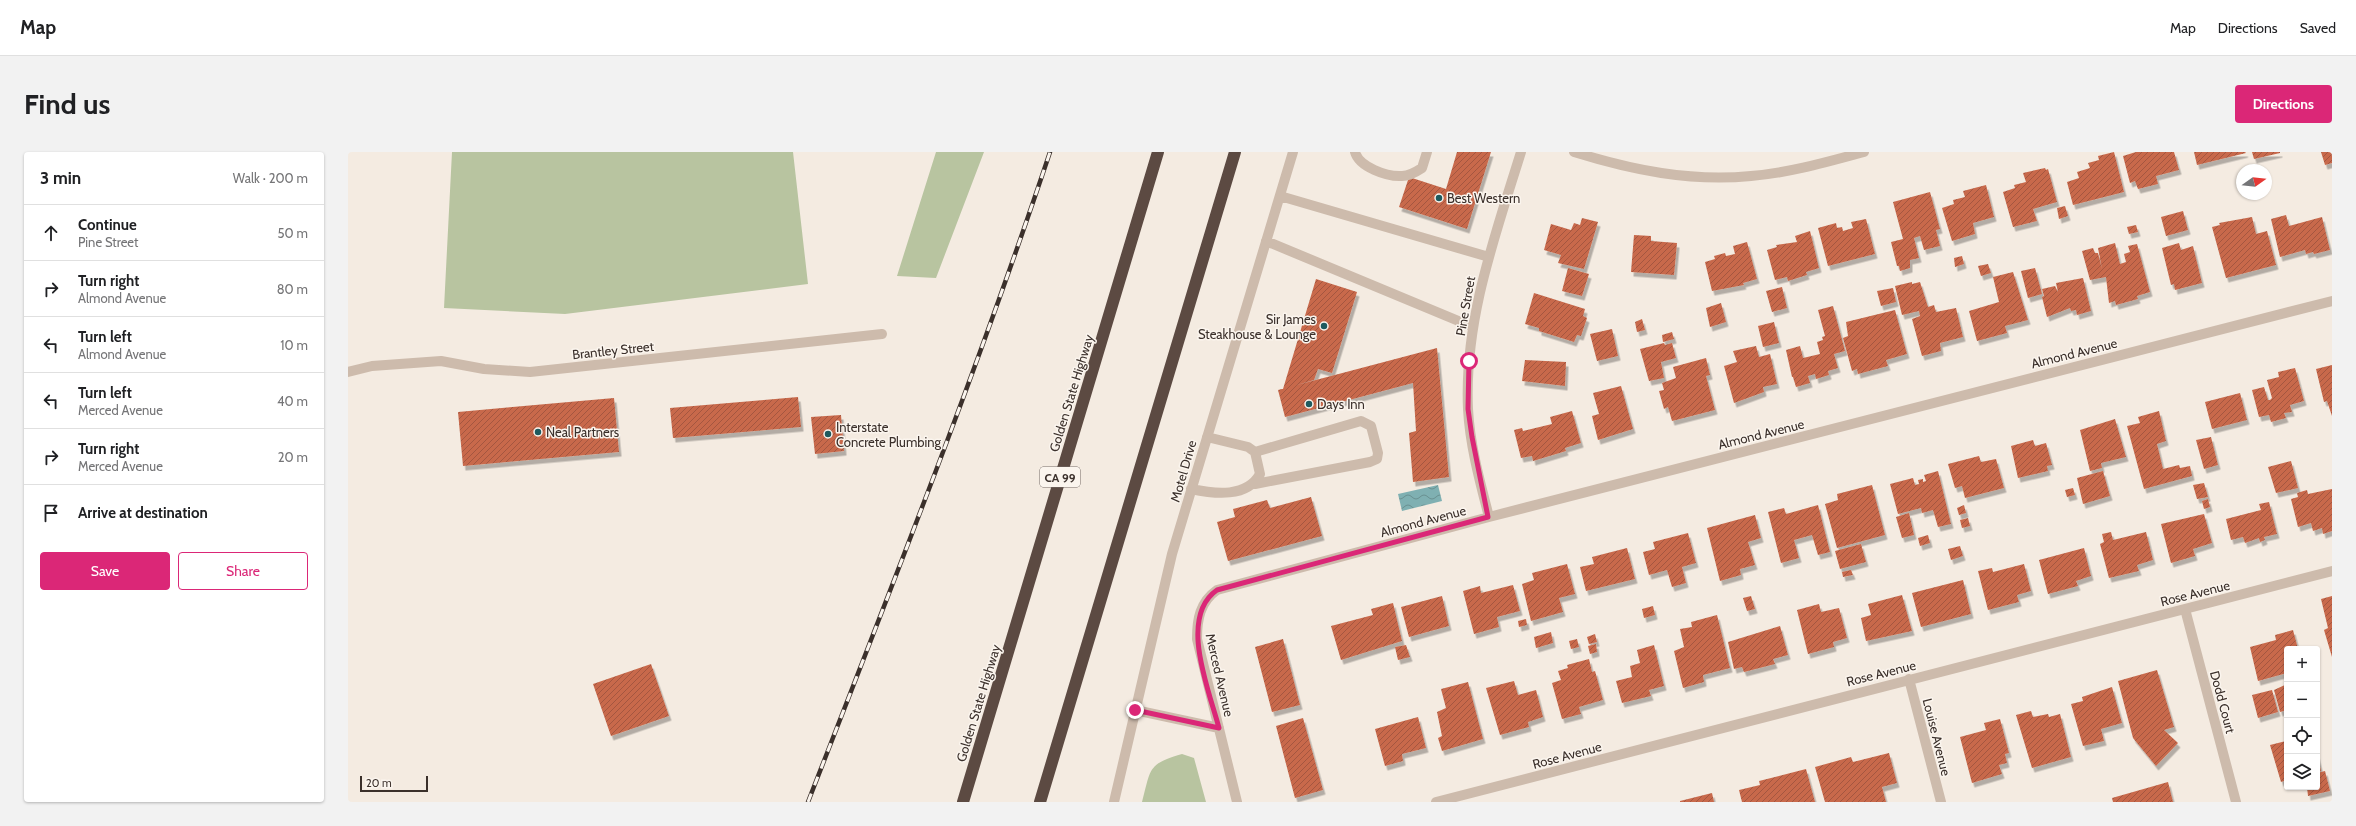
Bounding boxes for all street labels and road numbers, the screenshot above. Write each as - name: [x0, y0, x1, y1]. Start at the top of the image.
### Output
- street label: Pine Street: [1452, 274, 1478, 337]
- street label: Golden State Highway: [1046, 332, 1097, 454]
- street label: Almond Avenue: [2029, 334, 2119, 371]
- street label: Brantley Street: [571, 338, 655, 362]
- street label: Almond Avenue: [1716, 415, 1806, 452]
- street label: Motel Drive: [1167, 438, 1200, 504]
- road number: CA 99: [1040, 467, 1080, 487]
- street label: Almond Avenue: [1378, 502, 1468, 540]
- street label: Rose Avenue: [2159, 577, 2232, 609]
- street label: Merced Avenue: [1203, 632, 1237, 718]
- street label: Golden State Highway: [953, 642, 1004, 764]
- street label: Rose Avenue: [1845, 657, 1918, 689]
- street label: Dodd Court: [2207, 669, 2239, 736]
- street label: Louise Avenue: [1920, 697, 1954, 778]
- street label: Rose Avenue: [1531, 738, 1604, 772]

